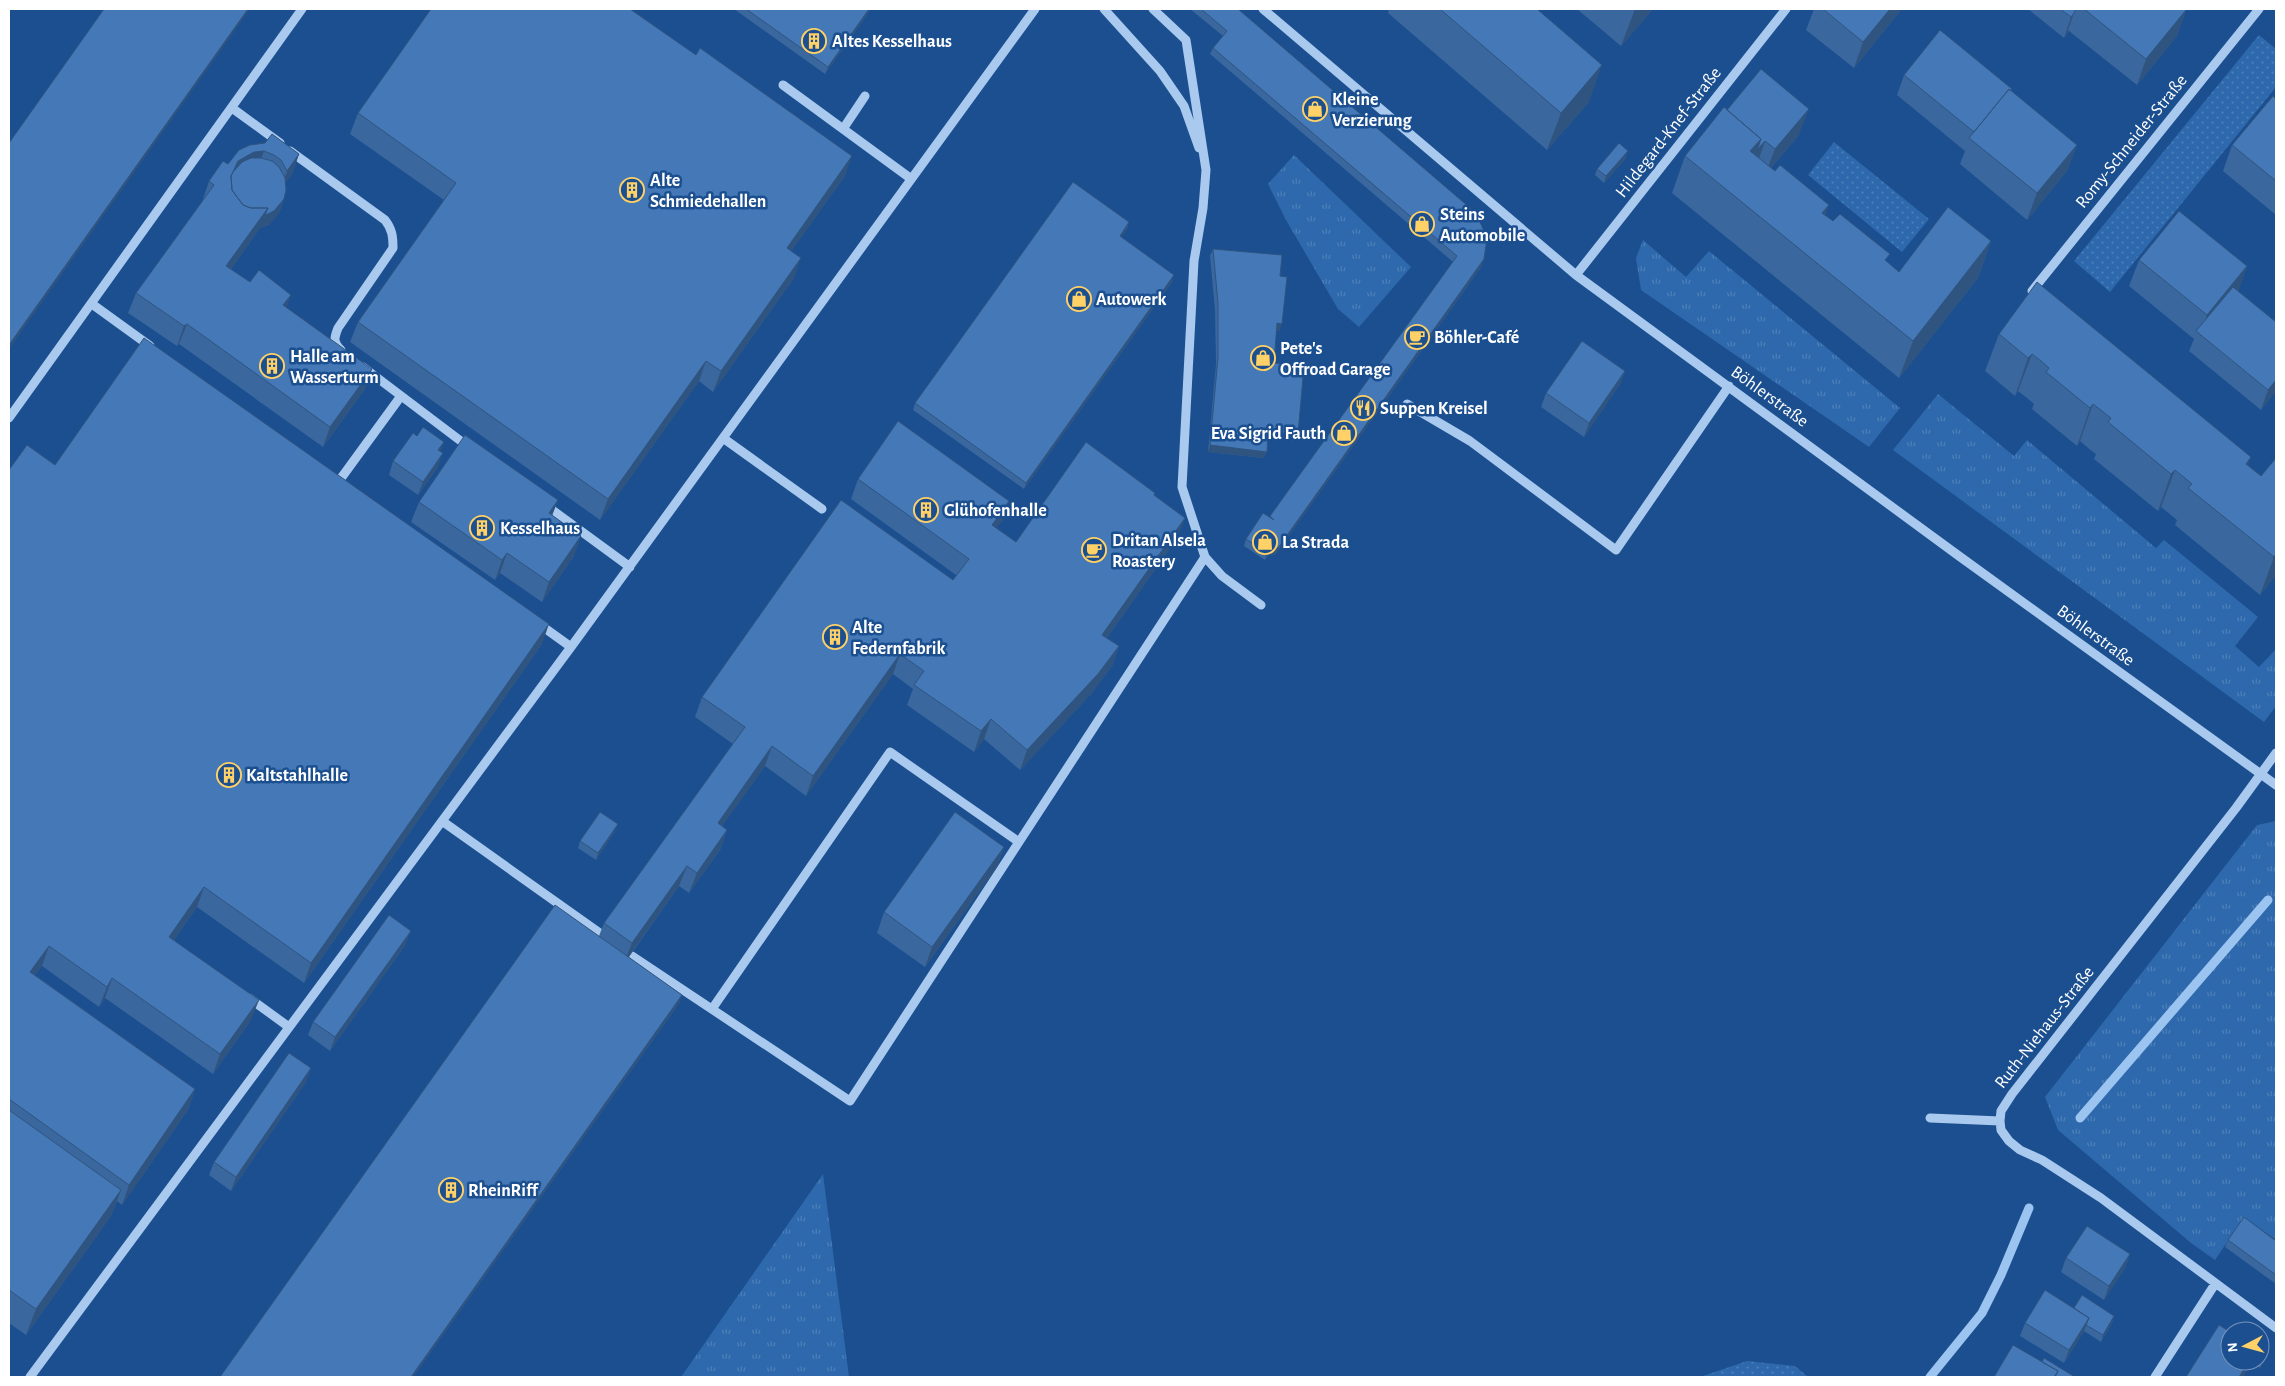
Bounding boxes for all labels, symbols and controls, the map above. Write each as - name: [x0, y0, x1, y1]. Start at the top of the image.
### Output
- building icon: Altes Kesselhaus: [801, 28, 827, 54]
- place label: Altes Kesselhaus: [832, 33, 952, 51]
- street label: Hildegard-Knef-Straße: [1612, 64, 1725, 201]
- street label: Romy-Schneider-Straße: [2073, 72, 2191, 212]
- place label: Kleine Verzierung: [1332, 91, 1412, 130]
- shop icon: Kleine Verzierung: [1302, 96, 1328, 122]
- place label: Alte Schmiedehallen: [650, 172, 766, 211]
- building icon: Alte Schmiedehallen: [619, 177, 645, 203]
- place label: Steins Automobile: [1440, 206, 1525, 245]
- shop icon: Steins Automobile: [1409, 211, 1435, 237]
- shop icon: Autowerk: [1066, 286, 1092, 312]
- place label: Autowerk: [1096, 291, 1166, 309]
- cafe icon: Böhler-Café: [1404, 324, 1430, 350]
- place label: Böhler-Café: [1434, 329, 1519, 347]
- place label: Pete's Offroad Garage: [1280, 340, 1391, 379]
- shop icon: Pete's Offroad Garage: [1250, 345, 1276, 371]
- place label: Halle am Wasserturm: [290, 348, 379, 387]
- building icon: Halle am Wasserturm: [259, 353, 285, 379]
- street label: Böhlerstraße: [1727, 363, 1811, 431]
- restaurant icon: Suppen Kreisel: [1350, 395, 1376, 421]
- place label: Suppen Kreisel: [1380, 400, 1488, 418]
- shop icon: Eva Sigrid Fauth: [1331, 420, 1357, 446]
- place label: Eva Sigrid Fauth: [1211, 425, 1326, 443]
- building icon: Glühofenhalle: [913, 497, 939, 523]
- place label: Glühofenhalle: [944, 502, 1047, 520]
- building icon: Kesselhaus: [469, 515, 495, 541]
- place label: Kesselhaus: [500, 520, 580, 538]
- shop icon: La Strada: [1252, 529, 1278, 555]
- place label: Dritan Alsela Roastery: [1112, 532, 1206, 571]
- place label: La Strada: [1282, 534, 1349, 552]
- cafe icon: Dritan Alsela Roastery: [1081, 537, 1107, 563]
- street label: Böhlerstraße: [2053, 602, 2137, 670]
- place label: Alte Federnfabrik: [852, 619, 946, 658]
- building icon: Alte Federnfabrik: [822, 624, 848, 650]
- building icon: Kaltstahlhalle: [216, 762, 242, 788]
- place label: Kaltstahlhalle: [246, 767, 348, 785]
- street label: Ruth-Niehaus-Straße: [1992, 963, 2098, 1092]
- building icon: RheinRiff: [438, 1177, 464, 1203]
- place label: RheinRiff: [468, 1182, 540, 1200]
- north arrow: [2220, 1321, 2270, 1371]
- text: N: [2226, 1342, 2241, 1353]

